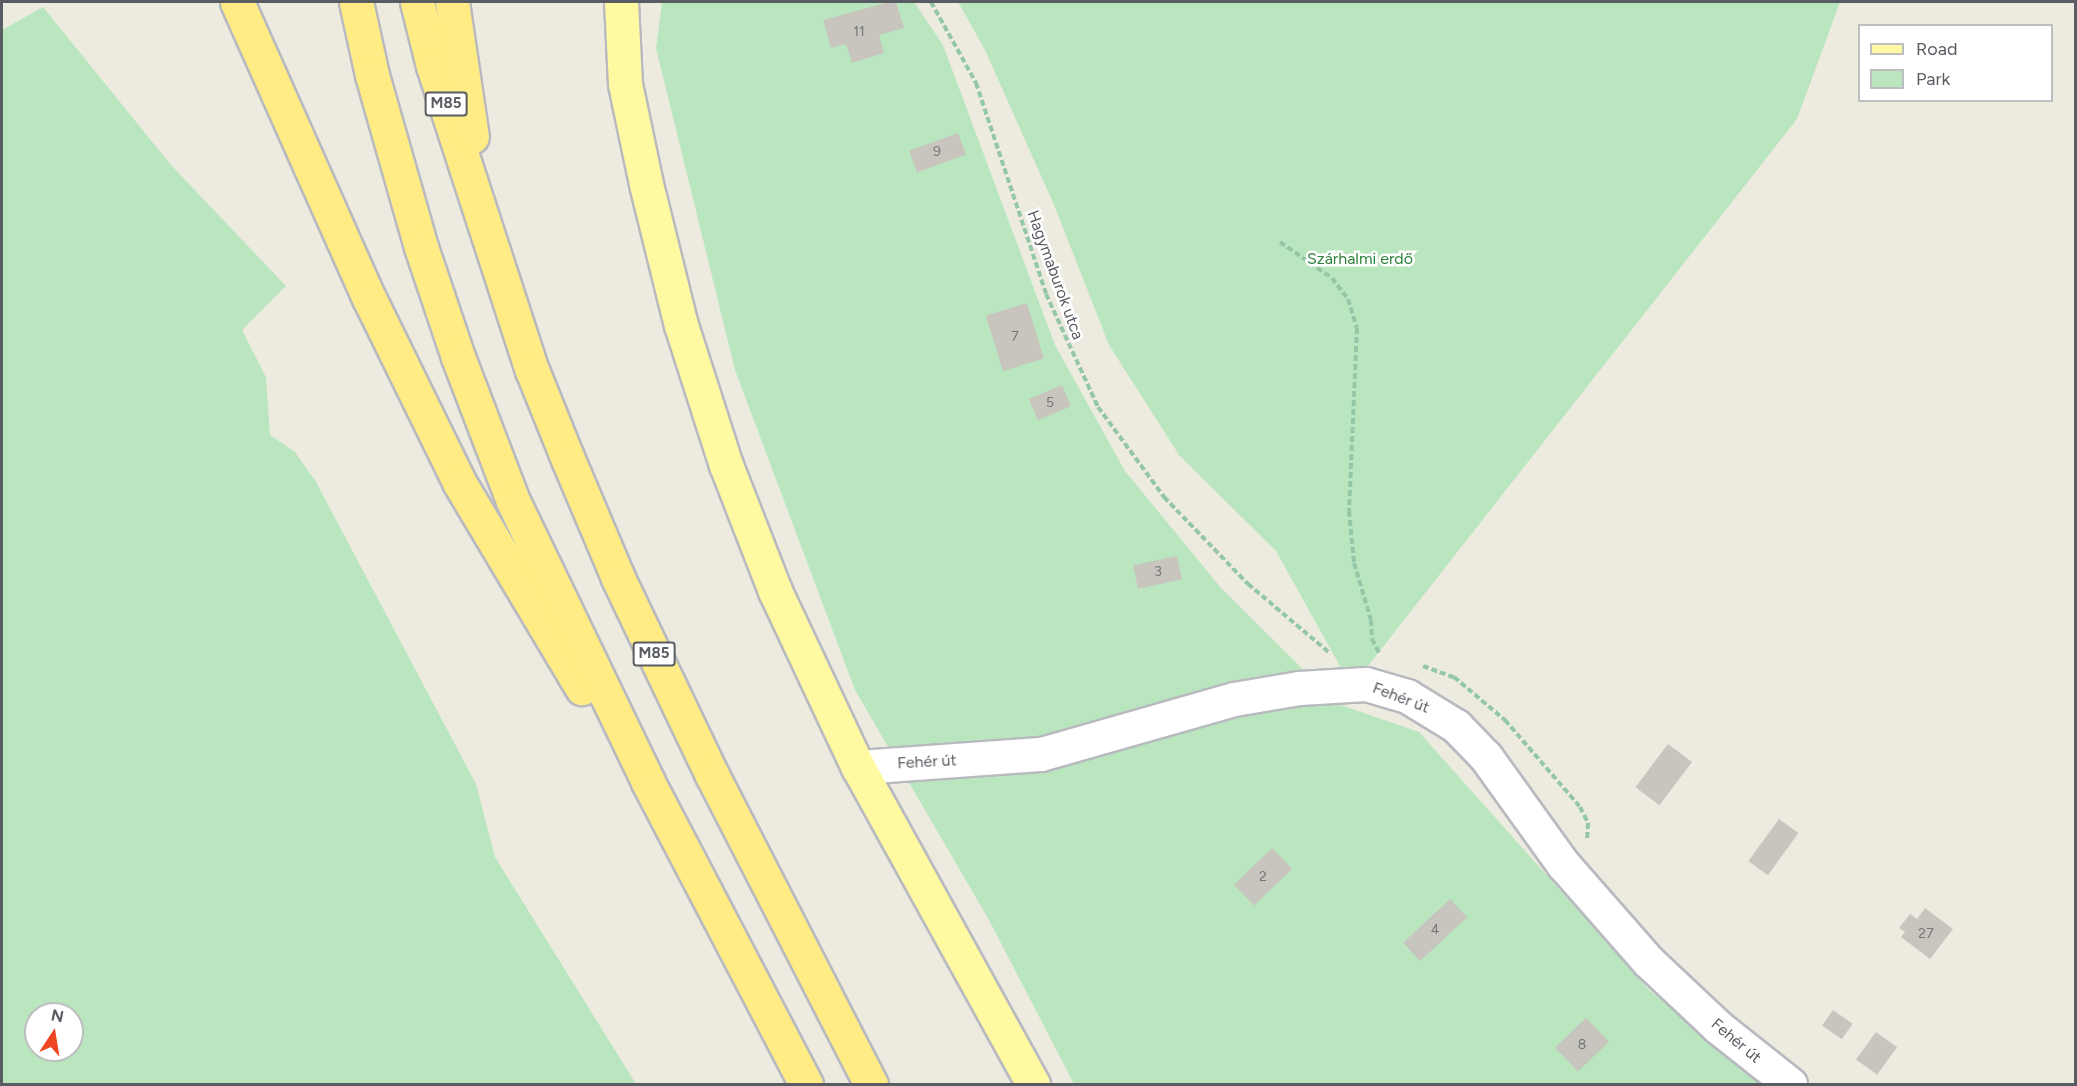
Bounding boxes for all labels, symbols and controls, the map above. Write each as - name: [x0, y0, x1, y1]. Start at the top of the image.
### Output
- house number: 11: [853, 24, 865, 40]
- legend: [1858, 24, 2053, 102]
- text: Road: [1916, 38, 1957, 60]
- text: Park: [1916, 68, 1950, 90]
- road number: M85: [424, 92, 468, 116]
- house number: 9: [933, 144, 941, 160]
- street label: Hagymaburok utca: [1023, 208, 1087, 342]
- park label: Szárhalmi erdő: [1307, 249, 1413, 269]
- house number: 7: [1011, 329, 1019, 345]
- house number: 5: [1046, 395, 1054, 411]
- house number: 3: [1154, 564, 1162, 580]
- road number: M85: [632, 642, 676, 666]
- street label: Fehér út: [1370, 678, 1432, 718]
- street label: Fehér út: [897, 751, 957, 773]
- house number: 2: [1259, 869, 1267, 885]
- house number: 4: [1431, 922, 1439, 938]
- house number: 27: [1918, 926, 1934, 942]
- north arrow: [24, 1002, 84, 1062]
- text: N: [49, 1005, 65, 1026]
- street label: Fehér út: [1707, 1015, 1765, 1067]
- house number: 8: [1578, 1037, 1586, 1053]

